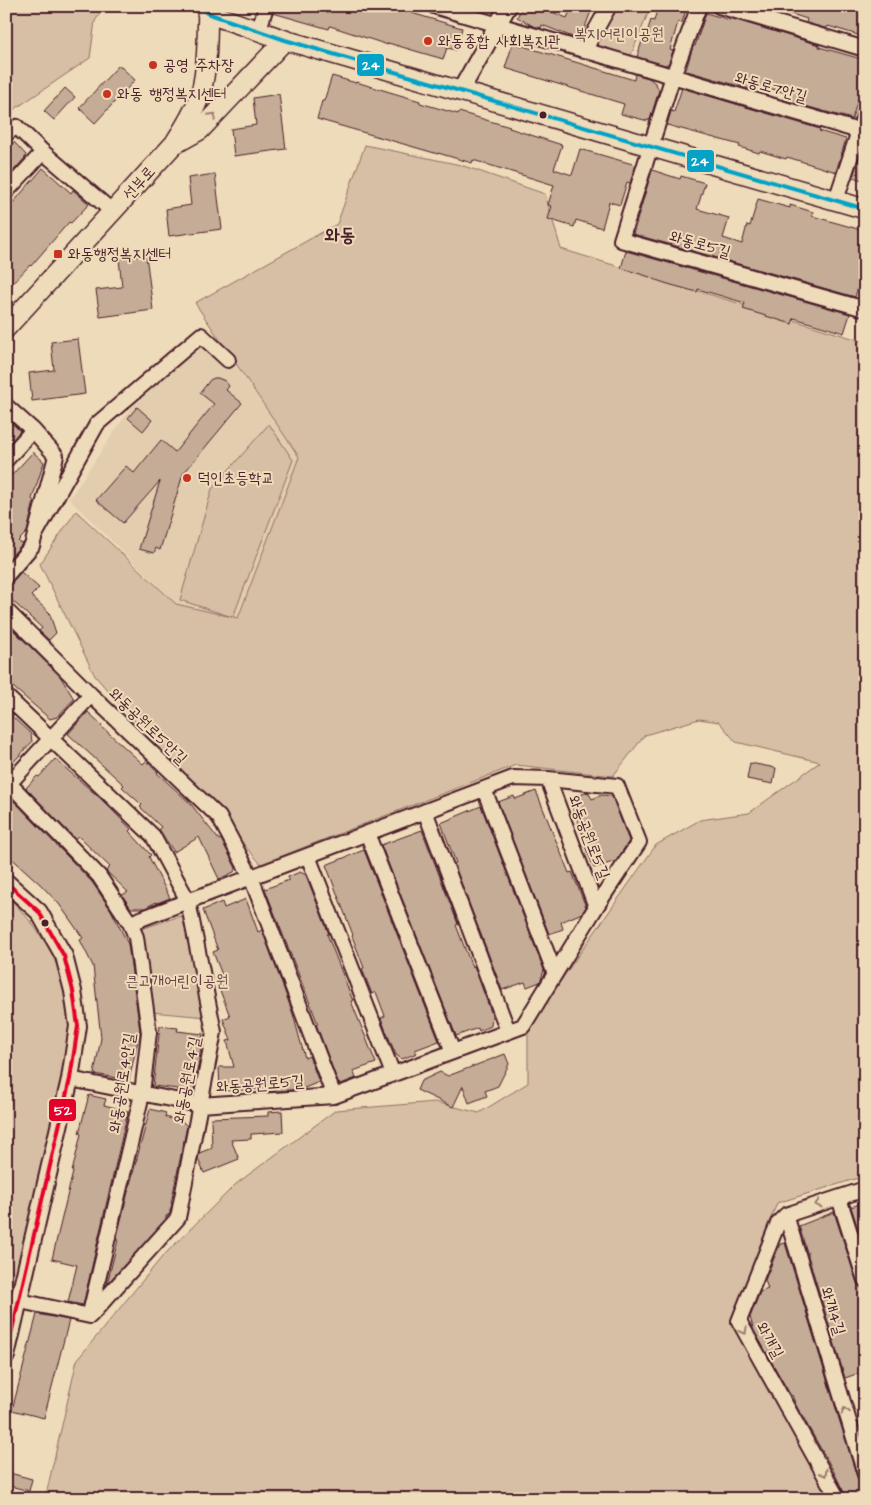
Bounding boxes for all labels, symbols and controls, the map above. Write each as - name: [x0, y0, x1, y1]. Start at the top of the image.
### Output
- park label: 복지어린이공원: [574, 23, 664, 45]
- place label: 와동종합 사회복지관: [438, 30, 560, 52]
- marker: 와동종합 사회복지관: [422, 35, 434, 47]
- line badge: 24: [356, 53, 385, 77]
- place label: 공영 주차장: [163, 54, 234, 76]
- text: 24: [361, 56, 380, 76]
- marker: 공영 주차장: [147, 59, 159, 71]
- street label: 와동로7안길: [732, 66, 810, 108]
- place label: 와동 행정복지센터: [117, 83, 226, 105]
- marker: 와동 행정복지센터: [101, 88, 113, 100]
- unlabelled marker: [538, 110, 548, 120]
- one-way arrow: [207, 113, 216, 122]
- line badge: 24: [686, 149, 715, 173]
- text: 24: [690, 152, 709, 172]
- street label: 선부로: [118, 161, 160, 205]
- district label: 와동: [325, 222, 355, 249]
- street label: 와동로5길: [667, 225, 733, 263]
- place label: 와동행정복지센터: [68, 243, 171, 265]
- marker: 와동행정복지센터: [52, 248, 64, 260]
- place label: 덕인초등학교: [197, 467, 274, 489]
- marker: 덕인초등학교: [181, 472, 193, 484]
- street label: 와동공원로5안길: [104, 683, 192, 769]
- street label: 와동공원로5길: [563, 792, 615, 882]
- unlabelled marker: [40, 918, 50, 928]
- park label: 큰고개어린이공원: [126, 970, 229, 992]
- street label: 와동공원로4안길: [103, 1031, 141, 1135]
- street label: 와동공원로4길: [168, 1035, 206, 1125]
- street label: 와동공원로5길: [215, 1070, 305, 1098]
- line badge: 52: [48, 1098, 77, 1122]
- text: 52: [54, 1101, 73, 1121]
- one-way arrow: [815, 1198, 823, 1208]
- street label: 와개4길: [815, 1284, 851, 1338]
- street label: 와개길: [751, 1318, 789, 1362]
- one-way arrow: [738, 1325, 748, 1334]
- one-way arrow: [841, 1407, 851, 1415]
- one-way arrow: [817, 1467, 827, 1476]

